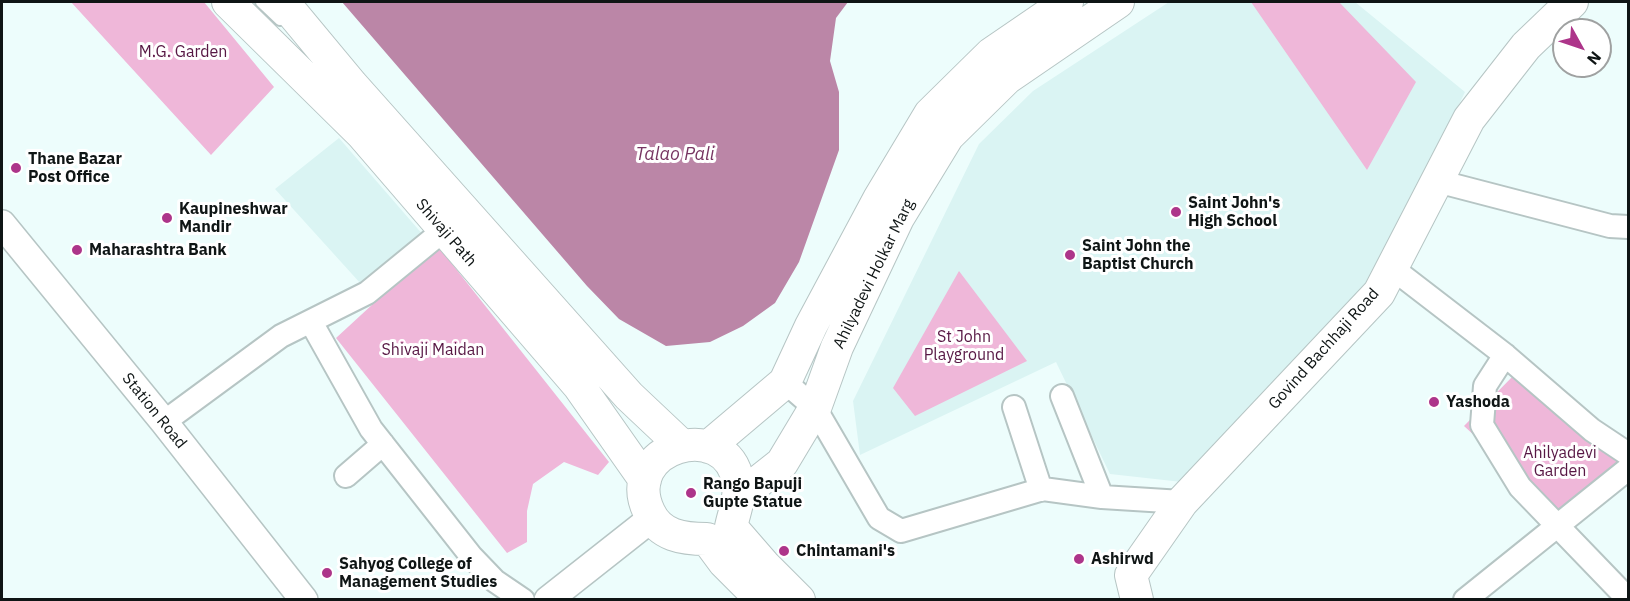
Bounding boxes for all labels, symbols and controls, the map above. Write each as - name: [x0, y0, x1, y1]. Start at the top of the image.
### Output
- north arrow: [1552, 18, 1612, 78]
- park label: M.G. Garden: [139, 42, 227, 62]
- text: N: [1583, 47, 1606, 69]
- water label: Talao Pali: [635, 144, 715, 166]
- place label: Thane Bazar Post Office: [28, 149, 122, 187]
- marker: Thane Bazar Post Office: [9, 161, 23, 175]
- place label: Saint John's High School: [1188, 193, 1280, 231]
- street label: Shivaji Path: [411, 195, 481, 271]
- street label: Ahilyadevi Holkar Marg: [829, 196, 919, 352]
- place label: Kaupineshwar Mandir: [179, 199, 288, 237]
- marker: Saint John's High School: [1169, 205, 1183, 219]
- marker: Kaupineshwar Mandir: [160, 211, 174, 225]
- place label: Saint John the Baptist Church: [1082, 236, 1194, 274]
- place label: Maharashtra Bank: [89, 240, 227, 260]
- marker: Maharashtra Bank: [70, 243, 84, 257]
- marker: Saint John the Baptist Church: [1063, 248, 1077, 262]
- street label: Govind Bachhaji Road: [1265, 285, 1383, 413]
- park label: St John Playground: [924, 327, 1004, 365]
- park label: Shivaji Maidan: [382, 340, 484, 360]
- street label: Station Road: [118, 369, 190, 453]
- place label: Yashoda: [1446, 392, 1510, 412]
- marker: Yashoda: [1427, 395, 1441, 409]
- park label: Ahilyadevi Garden: [1523, 443, 1597, 481]
- place label: Rango Bapuji Gupte Statue: [703, 474, 802, 512]
- marker: Rango Bapuji Gupte Statue: [684, 486, 698, 500]
- place label: Chintamani's: [796, 541, 895, 561]
- marker: Chintamani's: [777, 544, 791, 558]
- place label: Ashirwd: [1091, 549, 1154, 569]
- marker: Ashirwd: [1072, 552, 1086, 566]
- place label: Sahyog College of Management Studies: [339, 554, 497, 592]
- marker: Sahyog College of Management Studies: [320, 566, 334, 580]

